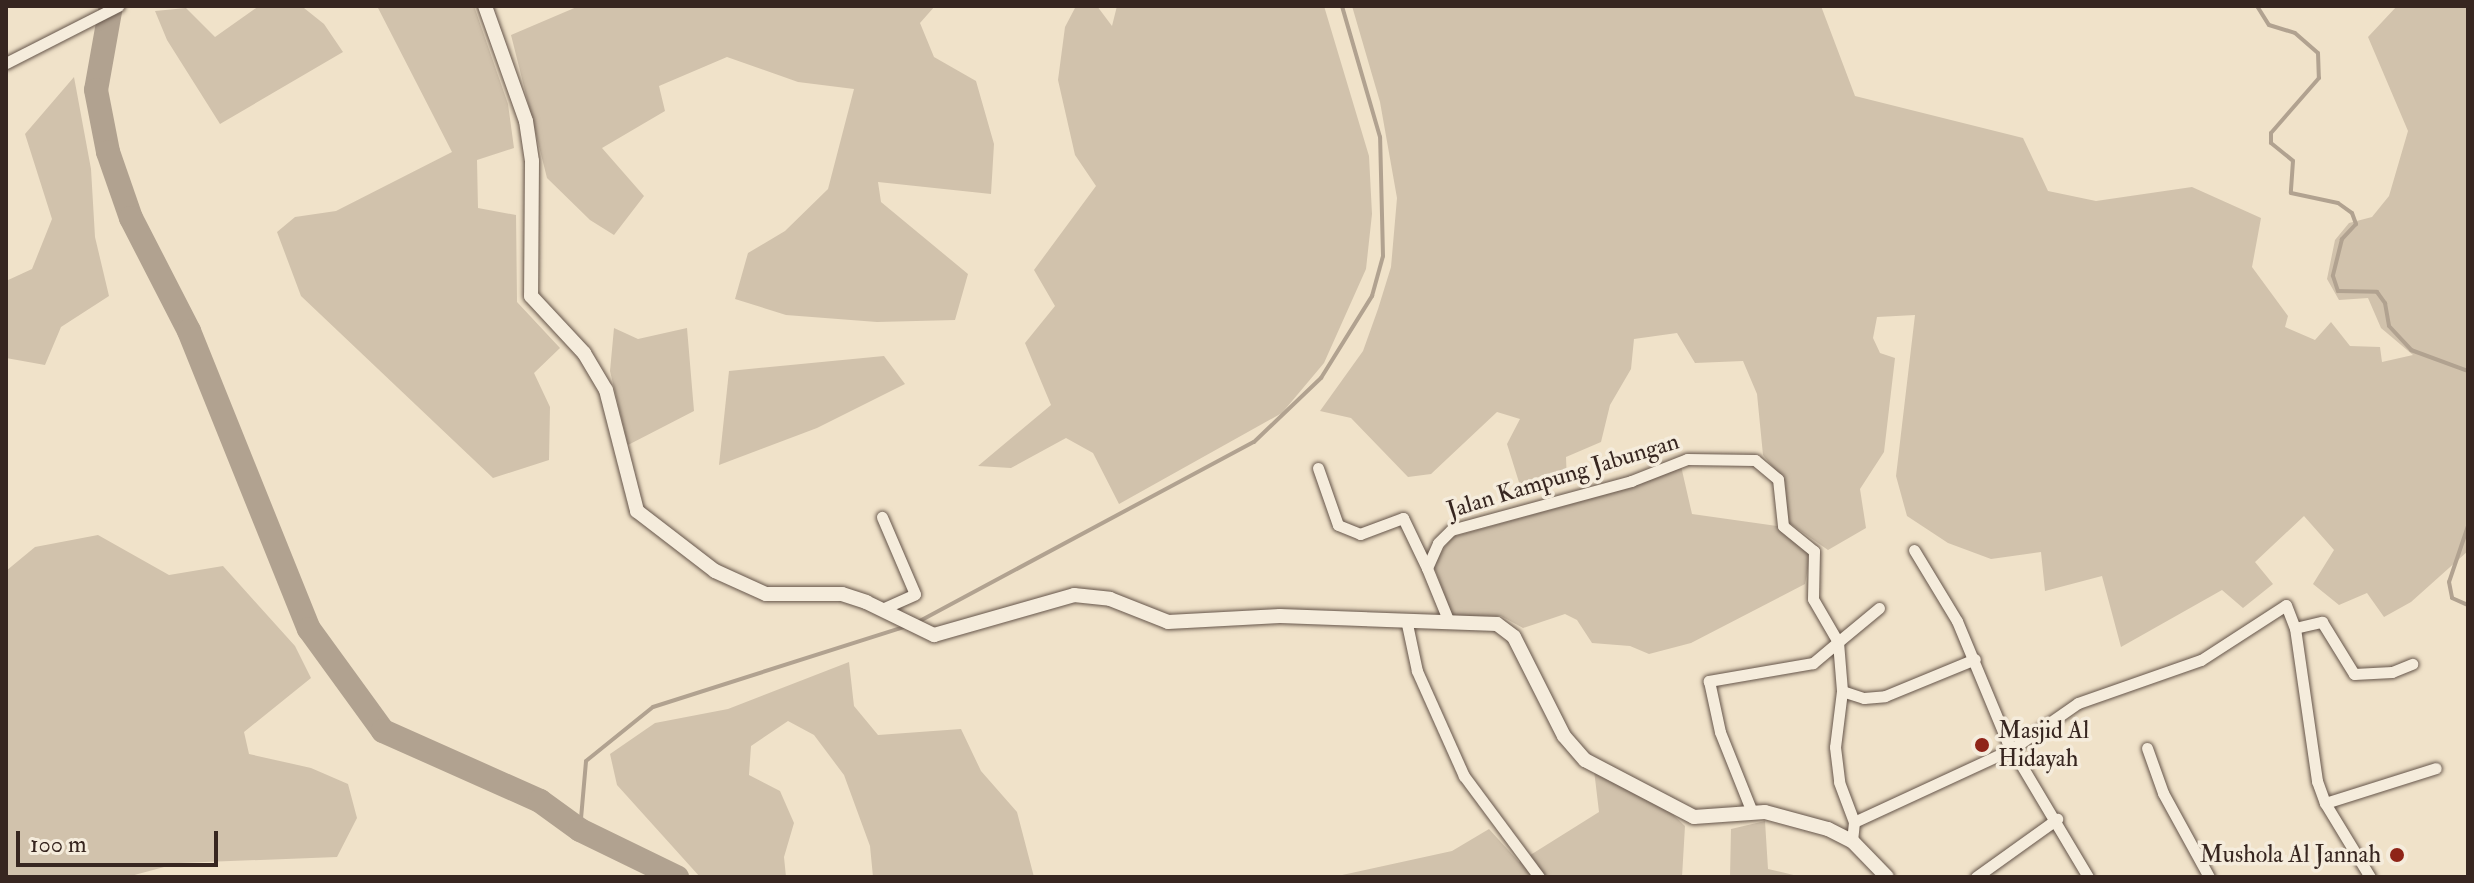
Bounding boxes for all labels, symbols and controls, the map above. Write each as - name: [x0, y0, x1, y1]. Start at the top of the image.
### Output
- street label: Jalan Kampung Jabungan: [1444, 427, 1682, 525]
- place label: Masjid Al Hidayah: [1998, 717, 2089, 773]
- marker: Masjid Al Hidayah: [1973, 736, 1991, 754]
- scale bar: [20, 815, 222, 865]
- text: 100 m: [30, 829, 87, 860]
- place label: Mushola Al Jannah: [2200, 841, 2381, 869]
- marker: Mushola Al Jannah: [2388, 846, 2406, 864]

